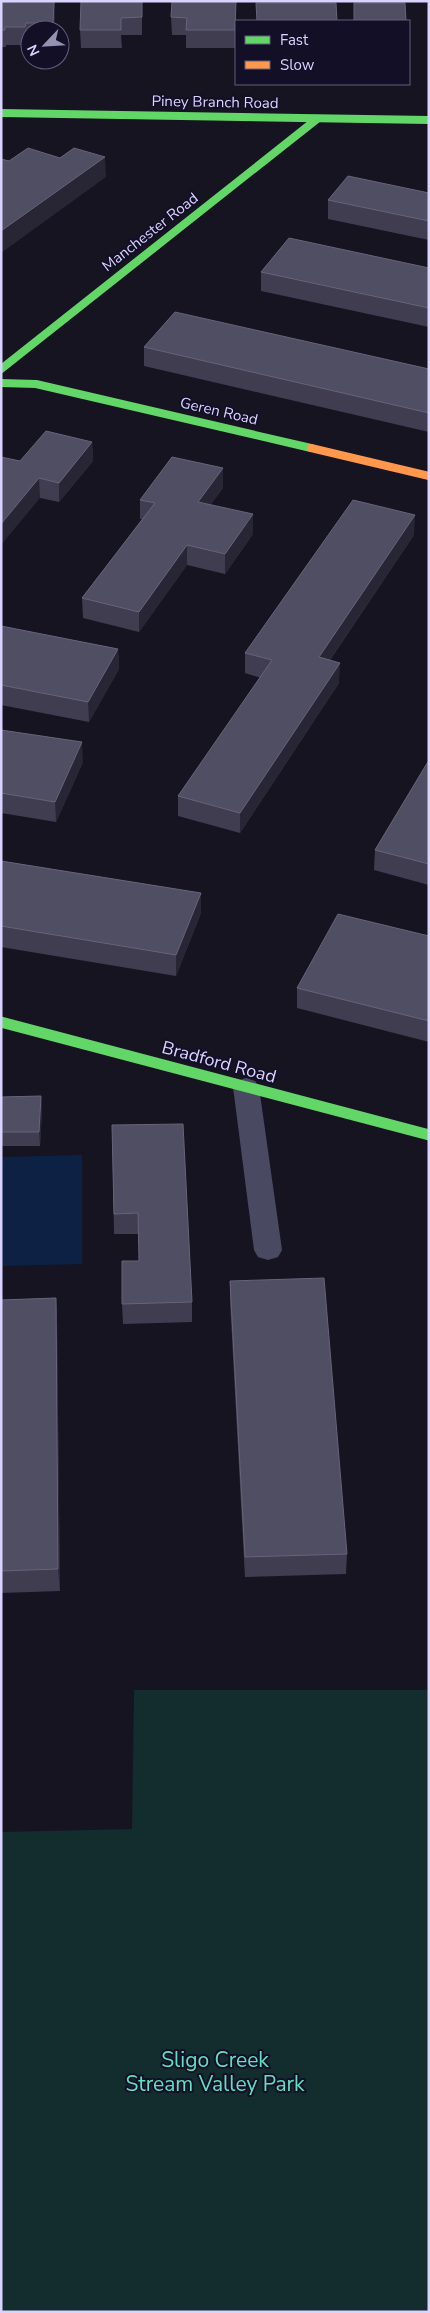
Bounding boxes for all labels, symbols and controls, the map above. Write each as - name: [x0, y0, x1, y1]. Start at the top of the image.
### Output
- north arrow: [20, 20, 70, 70]
- legend: [235, 20, 410, 85]
- text: Fast: [280, 30, 309, 50]
- text: N: [23, 42, 44, 59]
- text: Slow: [280, 55, 315, 75]
- street label: Piney Branch Road: [151, 91, 279, 113]
- street label: Manchester Road: [98, 188, 202, 276]
- street label: Geren Road: [178, 392, 260, 430]
- street label: Bradford Road: [159, 1035, 279, 1089]
- park label: Sligo Creek Stream Valley Park: [125, 2046, 305, 2098]

